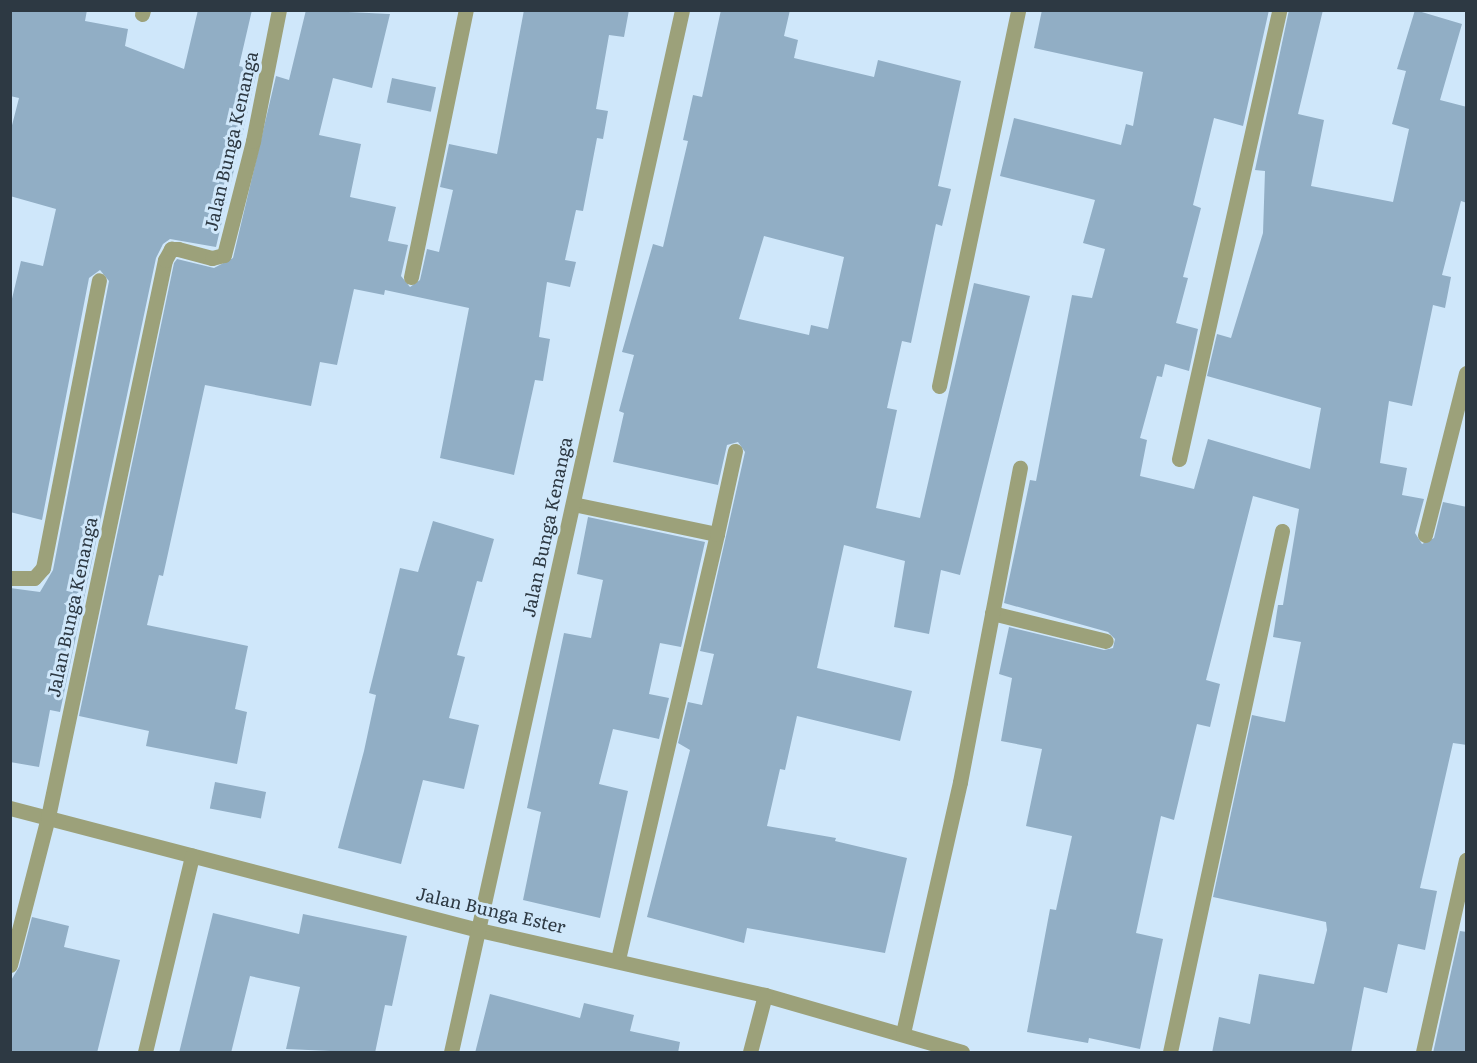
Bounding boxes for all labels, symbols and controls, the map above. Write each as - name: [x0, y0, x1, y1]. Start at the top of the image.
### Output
- street label: Jalan Bunga Kenanga: [200, 49, 262, 233]
- street label: Jalan Bunga Kenanga: [517, 435, 577, 619]
- street label: Jalan Bunga Kenanga: [42, 515, 102, 699]
- street label: Jalan Bunga Ester: [414, 882, 568, 938]

